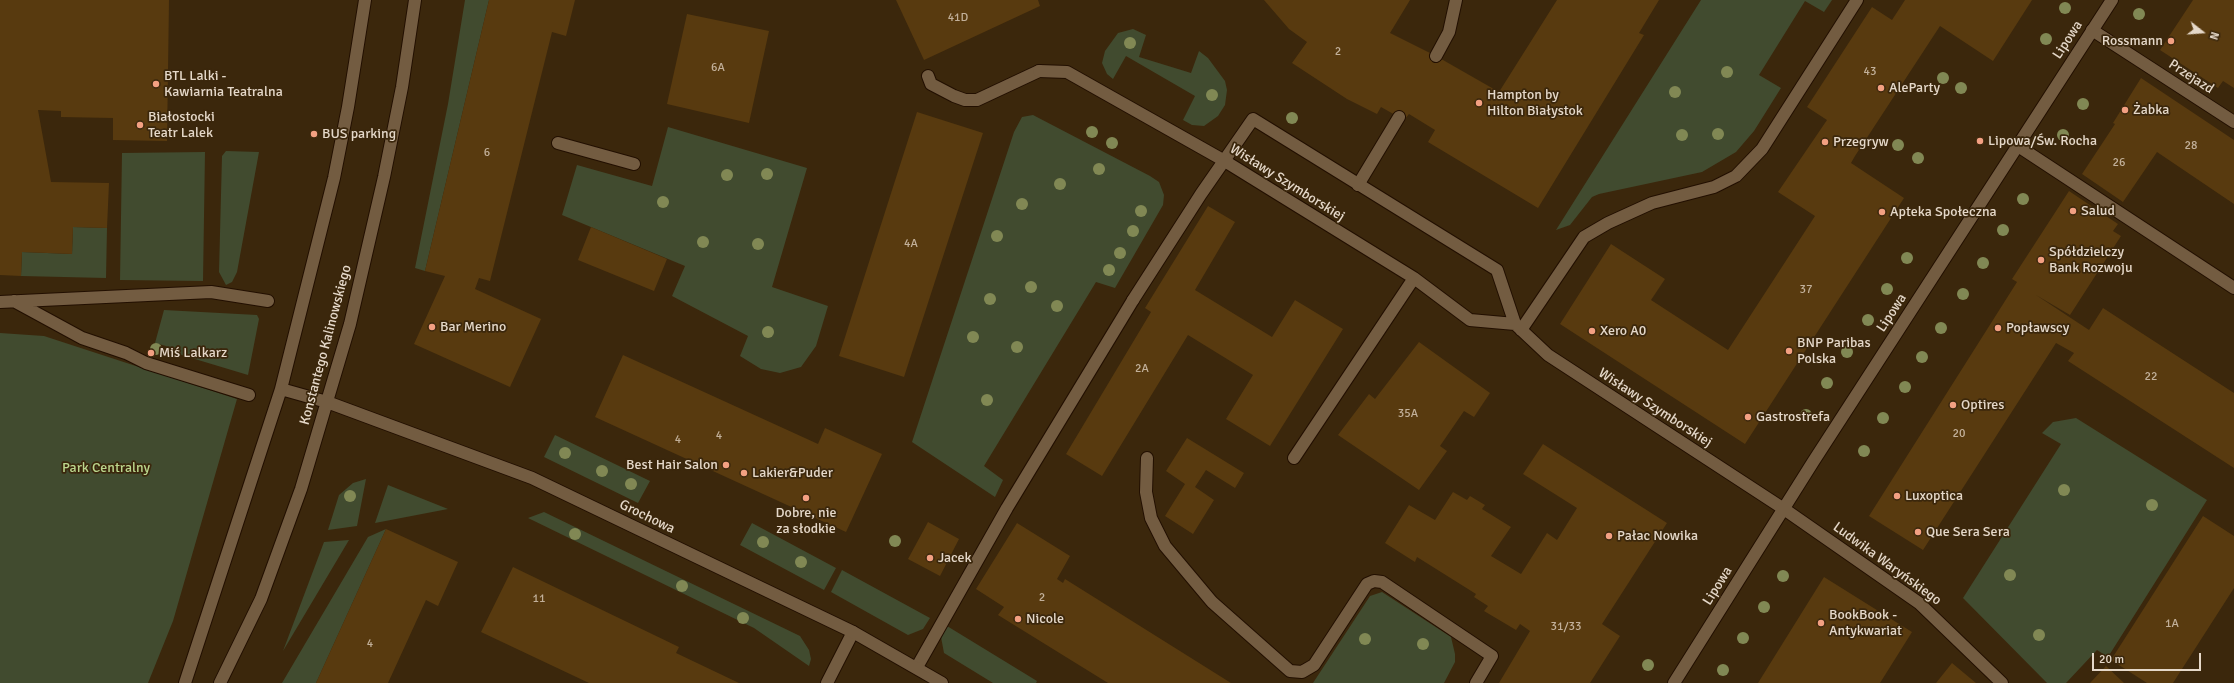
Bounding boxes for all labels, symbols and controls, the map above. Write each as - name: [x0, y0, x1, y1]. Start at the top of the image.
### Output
- house number: 41D: [948, 11, 968, 25]
- north arrow: [2182, 12, 2222, 52]
- street label: Lipowa: [2049, 18, 2087, 62]
- text: N: [2207, 30, 2221, 41]
- place label: Rossmann: [2102, 33, 2163, 49]
- marker: Rossmann: [2166, 36, 2176, 46]
- house number: 2: [1335, 45, 1341, 59]
- street label: Przejazd: [2165, 56, 2217, 98]
- house number: 6A: [711, 61, 725, 75]
- house number: 43: [1864, 65, 1876, 79]
- place label: BTL Lalki - Kawiarnia Teatralna: [164, 68, 283, 100]
- marker: BTL Lalki - Kawiarnia Teatralna: [151, 79, 161, 89]
- place label: AleParty: [1889, 80, 1940, 96]
- marker: AleParty: [1876, 83, 1886, 93]
- place label: Hampton by Hilton Białystok: [1487, 87, 1583, 120]
- marker: Hampton by Hilton Białystok: [1474, 98, 1484, 108]
- place label: Żabka: [2133, 102, 2169, 118]
- marker: Żabka: [2120, 105, 2130, 115]
- place label: Białostocki Teatr Lalek: [148, 109, 215, 142]
- marker: Białostocki Teatr Lalek: [135, 120, 145, 130]
- place label: BUS parking: [322, 126, 396, 142]
- marker: BUS parking: [309, 129, 319, 139]
- place label: Lipowa/Św. Rocha: [1988, 133, 2097, 149]
- place label: Przegryw: [1833, 134, 1889, 150]
- marker: Lipowa/Św. Rocha: [1975, 136, 1985, 146]
- marker: Przegryw: [1820, 137, 1830, 147]
- house number: 28: [2185, 139, 2197, 153]
- street label: Wisławy Szymborskiej: [1226, 141, 1348, 225]
- house number: 6: [484, 146, 490, 160]
- house number: 26: [2113, 156, 2125, 170]
- place label: Salud: [2081, 203, 2115, 219]
- place label: Apteka Społeczna: [1890, 204, 1997, 220]
- marker: Salud: [2068, 206, 2078, 216]
- marker: Apteka Społeczna: [1877, 207, 1887, 217]
- house number: 4A: [904, 237, 918, 251]
- place label: Spółdzielczy Bank Rozwoju: [2049, 244, 2133, 276]
- marker: Spółdzielczy Bank Rozwoju: [2036, 255, 2046, 265]
- street label: Konstantego Kalinowskiego: [297, 263, 355, 427]
- house number: 37: [1800, 283, 1812, 297]
- street label: Lipowa: [1873, 291, 1911, 335]
- place label: Bar Merino: [440, 319, 506, 335]
- place label: Popławscy: [2006, 320, 2069, 336]
- marker: Bar Merino: [427, 322, 437, 332]
- place label: Xero A0: [1600, 323, 1646, 339]
- marker: Popławscy: [1993, 323, 2003, 333]
- marker: Xero A0: [1587, 326, 1597, 336]
- place label: BNP Paribas Polska: [1797, 335, 1871, 368]
- place label: Miś Lalkarz: [159, 345, 227, 361]
- marker: BNP Paribas Polska: [1784, 346, 1794, 356]
- marker: Miś Lalkarz: [146, 348, 156, 358]
- house number: 2A: [1135, 362, 1149, 376]
- street label: Wisławy Szymborskiej: [1595, 365, 1715, 451]
- house number: 22: [2145, 370, 2157, 384]
- place label: Optires: [1961, 397, 2004, 413]
- marker: Optires: [1948, 400, 1958, 410]
- house number: 35A: [1398, 407, 1418, 421]
- place label: Gastrostrefa: [1756, 409, 1830, 425]
- marker: Gastrostrefa: [1743, 412, 1753, 422]
- house number: 20: [1953, 427, 1965, 441]
- house number: 4: [716, 429, 722, 443]
- house number: 4: [675, 433, 681, 447]
- place label: Best Hair Salon: [626, 457, 718, 473]
- park label: Park Centralny: [62, 460, 150, 476]
- marker: Best Hair Salon: [721, 460, 731, 470]
- place label: Lakier&Puder: [752, 465, 833, 481]
- marker: Lakier&Puder: [739, 468, 749, 478]
- place label: Luxoptica: [1905, 488, 1963, 504]
- marker: Luxoptica: [1892, 491, 1902, 501]
- marker: Dobre, nie za słodkie: [801, 493, 811, 503]
- street label: Grochowa: [617, 496, 677, 538]
- place label: Dobre, nie za słodkie: [776, 505, 836, 538]
- street label: Ludwika Waryńskiego: [1829, 519, 1945, 609]
- place label: Que Sera Sera: [1926, 524, 2010, 540]
- marker: Que Sera Sera: [1913, 527, 1923, 537]
- place label: Pałac Nowika: [1617, 528, 1698, 544]
- marker: Pałac Nowika: [1604, 531, 1614, 541]
- place label: Jacek: [938, 550, 971, 566]
- marker: Jacek: [925, 553, 935, 563]
- street label: Lipowa: [1700, 564, 1736, 608]
- house number: 2: [1039, 591, 1045, 605]
- house number: 11: [533, 592, 545, 606]
- place label: BookBook - Antykwariat: [1829, 607, 1902, 640]
- place label: Nicole: [1026, 611, 1064, 627]
- marker: Nicole: [1013, 614, 1023, 624]
- house number: 1A: [2165, 617, 2179, 631]
- marker: BookBook - Antykwariat: [1816, 618, 1826, 628]
- house number: 31/33: [1551, 620, 1581, 634]
- house number: 4: [367, 637, 373, 651]
- scale bar: [2094, 645, 2203, 671]
- text: 20 m: [2099, 652, 2124, 667]

